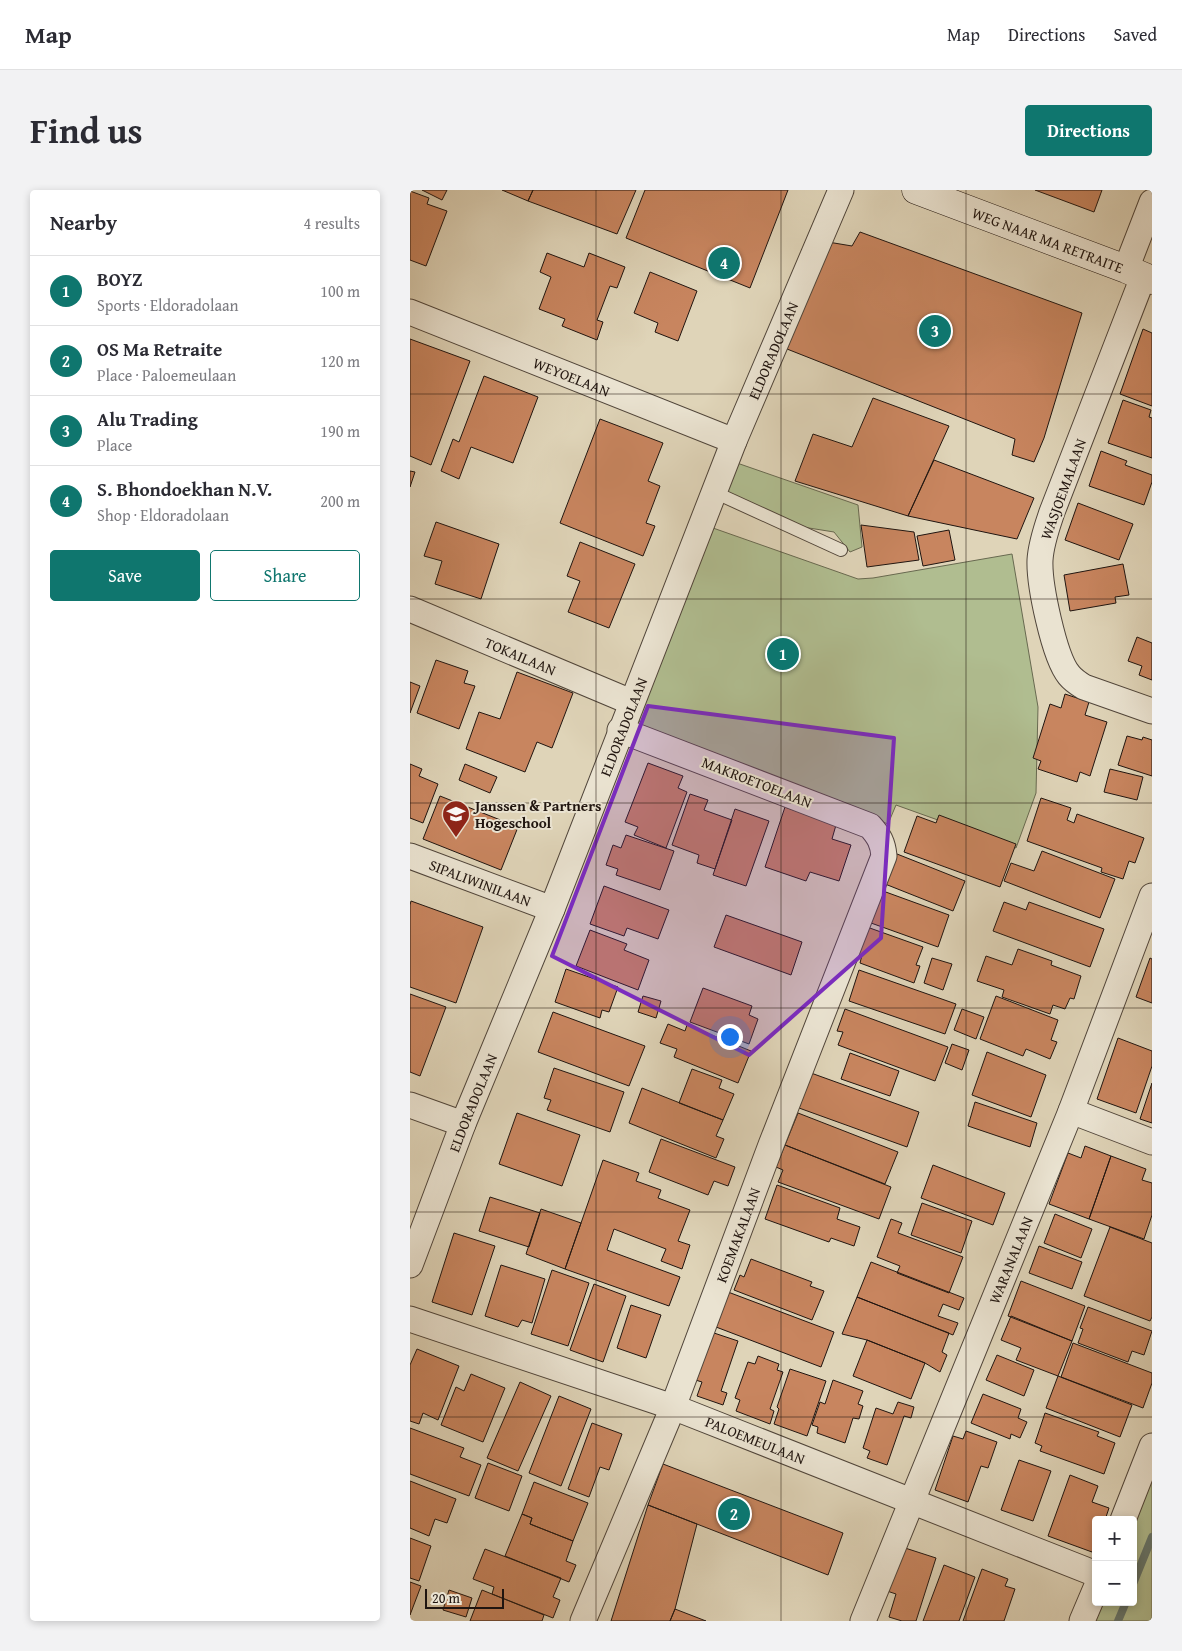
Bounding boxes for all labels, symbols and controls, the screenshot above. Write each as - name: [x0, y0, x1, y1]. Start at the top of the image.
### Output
- text: Map: [25, 17, 72, 52]
- text: Map: [947, 21, 980, 48]
- text: Directions: [1008, 21, 1085, 48]
- text: Saved: [1113, 21, 1157, 48]
- text: Find us: [30, 105, 143, 156]
- button: Directions: [1025, 105, 1152, 156]
- street label: WEG NAAR MA RETRAITE: [969, 202, 1127, 278]
- text: Nearby: [50, 207, 117, 238]
- text: 4 results: [303, 211, 360, 235]
- pin: 4: [708, 244, 740, 282]
- text: BOYZ: [97, 265, 142, 293]
- text: 1: [62, 279, 70, 303]
- text: 100 m: [320, 279, 360, 303]
- text: Sports · Eldoradolaan: [97, 293, 239, 317]
- street label: ELDORADOLAAN: [742, 298, 803, 403]
- pin: 3: [919, 312, 951, 350]
- text: OS Ma Retraite: [97, 335, 222, 363]
- text: 2: [62, 349, 70, 373]
- text: 120 m: [320, 349, 360, 373]
- street label: WEYOELAAN: [530, 352, 613, 401]
- text: Place · Paloemeulaan: [97, 363, 236, 387]
- text: Alu Trading: [97, 405, 198, 433]
- text: 3: [62, 419, 70, 443]
- text: 190 m: [320, 419, 360, 443]
- text: Place: [97, 433, 132, 457]
- street label: WASJOEMALAAN: [1035, 435, 1091, 542]
- text: S. Bhondoekhan N.V.: [97, 475, 272, 503]
- text: 4: [62, 489, 70, 513]
- text: 200 m: [320, 489, 360, 513]
- text: Shop · Eldoradolaan: [97, 503, 229, 527]
- button: Save: [50, 550, 200, 601]
- button: Share: [210, 550, 360, 601]
- street label: TOKAILAAN: [482, 631, 560, 680]
- pin: 1: [767, 635, 799, 673]
- street label: ELDORADOLAAN: [594, 674, 652, 779]
- street label: MAKROETOELAAN: [699, 751, 815, 813]
- place label: Janssen & Partners Hogeschool: [472, 795, 602, 833]
- school or university icon: Janssen & Partners Hogeschool: [441, 799, 471, 838]
- street label: SIPALIWINILAAN: [426, 854, 534, 911]
- your location: [717, 1024, 743, 1050]
- street label: ELDORADOLAAN: [443, 1050, 502, 1155]
- street label: KOEMAKALAAN: [710, 1184, 765, 1285]
- street label: WARANALAAN: [983, 1213, 1038, 1307]
- street label: PALOEMEULAAN: [703, 1410, 809, 1469]
- pin: 2: [718, 1495, 750, 1533]
- map controls: [1092, 1516, 1137, 1606]
- button: +: [1092, 1516, 1137, 1561]
- button: −: [1092, 1561, 1137, 1606]
- scale bar: [425, 1586, 504, 1609]
- text: 20 m: [432, 1588, 460, 1608]

